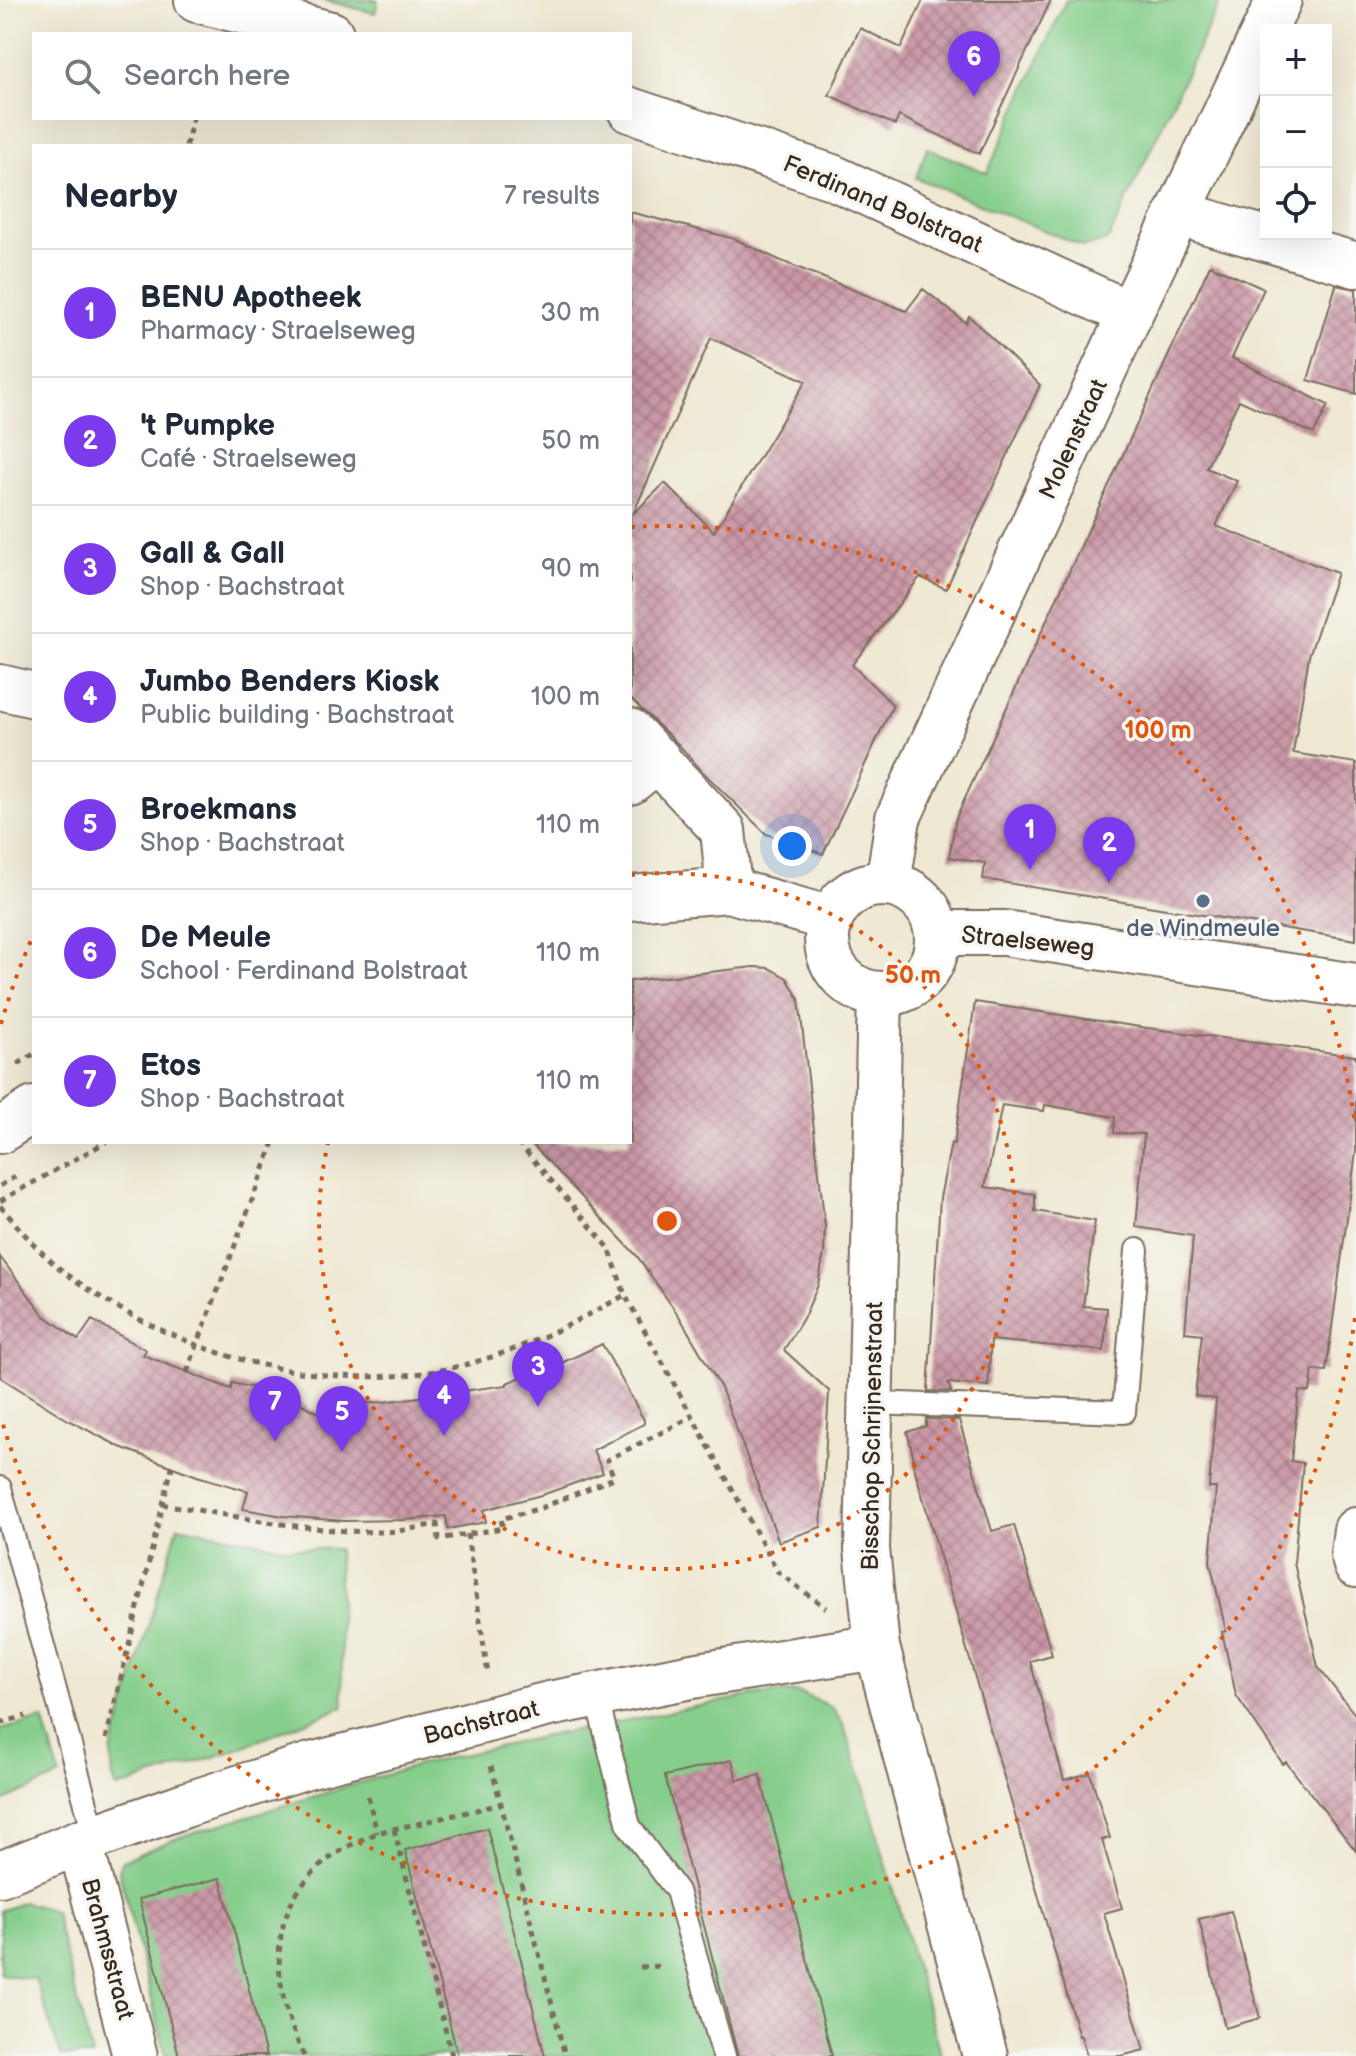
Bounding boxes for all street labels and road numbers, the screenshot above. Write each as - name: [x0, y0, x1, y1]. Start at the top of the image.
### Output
- street label: Ferdinand Bolstraat: [779, 149, 987, 260]
- street label: Molenstraat: [1033, 374, 1114, 504]
- street label: Straelseweg: [960, 920, 1096, 963]
- street label: Bisschop Schrijnenstraat: [856, 1301, 889, 1571]
- street label: Bachstraat: [420, 1694, 542, 1751]
- street label: Brahmsstraat: [75, 1875, 140, 2024]

